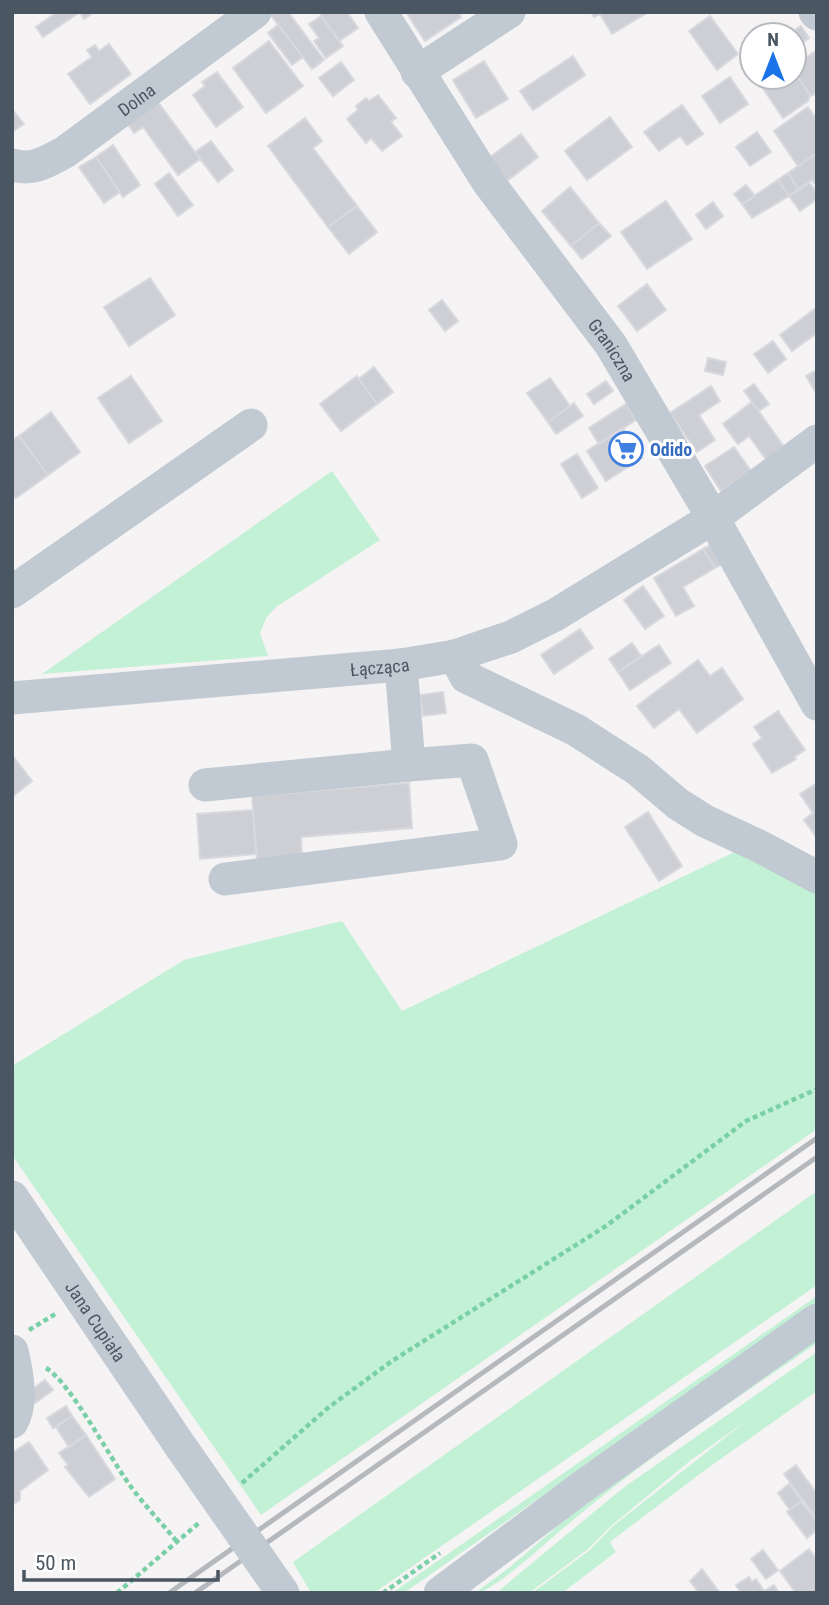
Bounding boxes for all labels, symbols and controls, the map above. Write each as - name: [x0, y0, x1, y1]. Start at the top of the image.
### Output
- north arrow: [738, 21, 808, 91]
- text: N: [767, 28, 779, 51]
- street label: Dolna: [114, 79, 159, 120]
- street label: Graniczna: [584, 314, 641, 385]
- supermarket icon: Odido: [607, 430, 645, 468]
- place label: Odido: [650, 439, 692, 460]
- street label: Łącząca: [349, 653, 411, 680]
- street label: Jana Cupiała: [61, 1277, 131, 1365]
- scale bar: [24, 1538, 219, 1582]
- text: 50 m: [35, 1551, 76, 1575]

